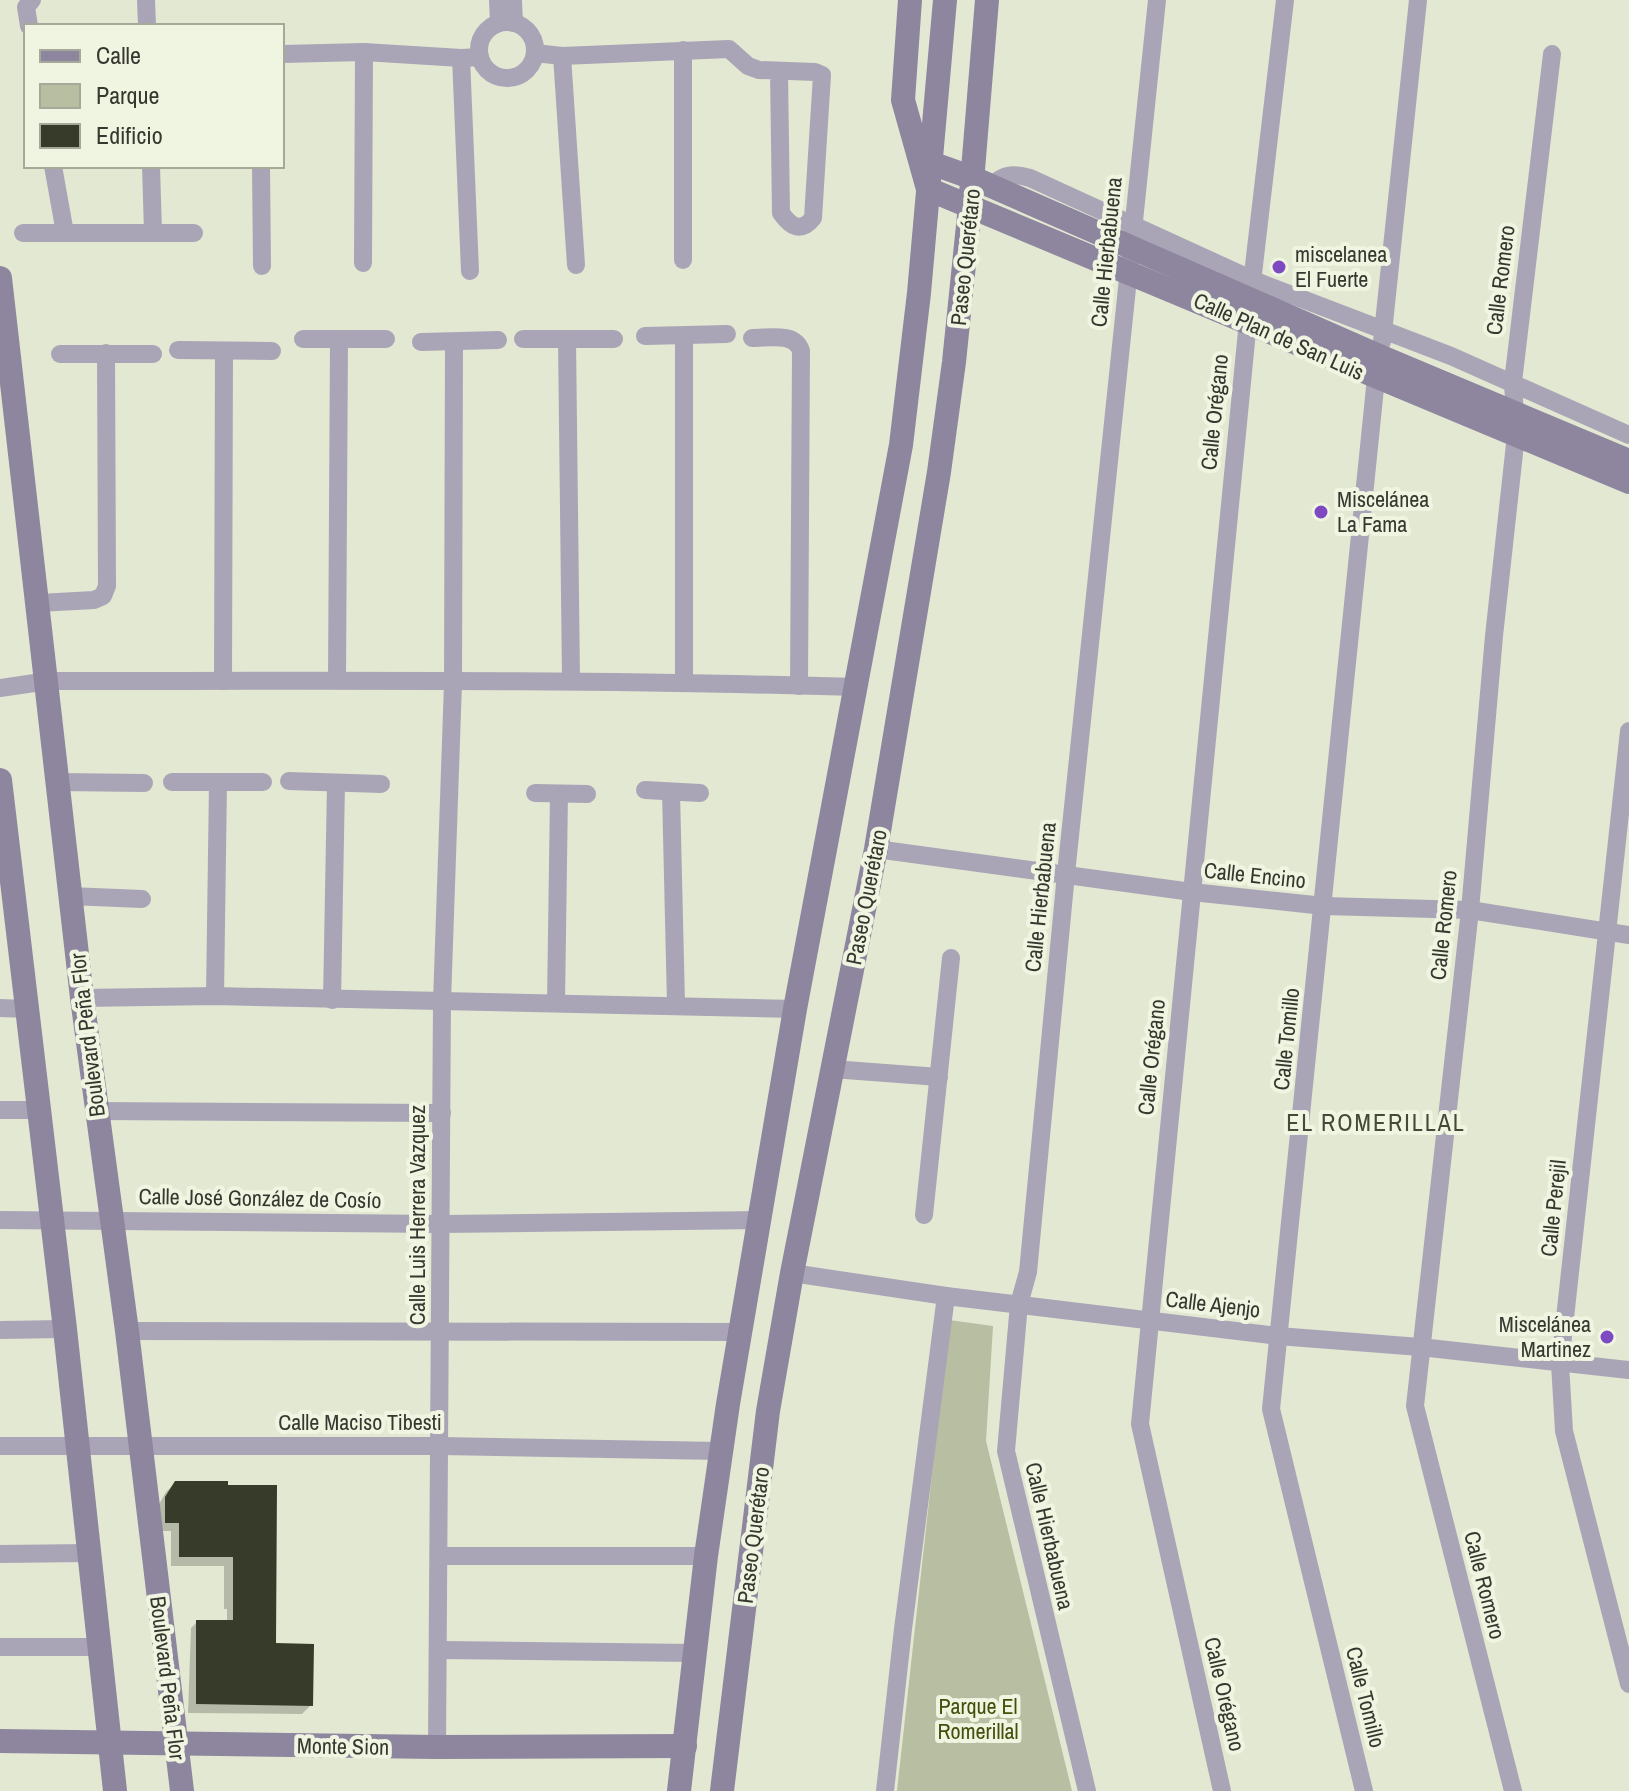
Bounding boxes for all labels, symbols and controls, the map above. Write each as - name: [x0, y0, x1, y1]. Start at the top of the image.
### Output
- legend: [24, 24, 284, 168]
- text: Calle: [96, 39, 141, 71]
- text: Parque: [96, 79, 159, 111]
- text: Edificio: [96, 119, 163, 151]
- street label: Calle Hierbabuena: [1083, 176, 1129, 328]
- street label: Paseo Querétaro: [943, 187, 987, 327]
- street label: Calle Romero: [1478, 223, 1522, 337]
- place label: miscelanea El Fuerte: [1295, 239, 1387, 294]
- marker: miscelanea El Fuerte: [1270, 258, 1288, 276]
- street label: Calle Plan de San Luis: [1189, 285, 1369, 387]
- street label: Calle Orégano: [1193, 353, 1235, 471]
- place label: Miscelánea La Fama: [1337, 484, 1429, 539]
- marker: Miscelánea La Fama: [1312, 503, 1330, 521]
- street label: Calle Hierbabuena: [1017, 821, 1063, 973]
- street label: Paseo Querétaro: [838, 827, 894, 967]
- street label: Calle Encino: [1203, 855, 1307, 895]
- street label: Calle Romero: [1422, 869, 1464, 981]
- street label: Boulevard Peña Flor: [62, 952, 112, 1118]
- street label: Calle Tomillo: [1266, 986, 1306, 1092]
- street label: Calle Orégano: [1130, 998, 1172, 1116]
- street label: Calle Luis Herrera Vazquez: [402, 1105, 432, 1325]
- district label: EL ROMERILLAL: [1286, 1106, 1466, 1138]
- street label: Calle Perejil: [1533, 1158, 1573, 1258]
- street label: Calle José González de Cosío: [138, 1181, 382, 1215]
- street label: Calle Ajenjo: [1164, 1283, 1262, 1325]
- place label: Miscelánea Martinez: [1499, 1309, 1591, 1364]
- marker: Miscelánea Martinez: [1598, 1328, 1616, 1346]
- street label: Calle Maciso Tibesti: [278, 1407, 442, 1437]
- street label: Calle Hierbabuena: [1018, 1459, 1082, 1613]
- street label: Paseo Querétaro: [730, 1465, 776, 1605]
- street label: Calle Romero: [1457, 1528, 1513, 1642]
- street label: Boulevard Peña Flor: [143, 1595, 193, 1761]
- street label: Calle Orégano: [1197, 1634, 1253, 1754]
- street label: Calle Tomillo: [1339, 1643, 1393, 1751]
- park label: Parque El Romerillal: [937, 1691, 1019, 1746]
- street label: Monte Sion: [297, 1730, 389, 1762]

